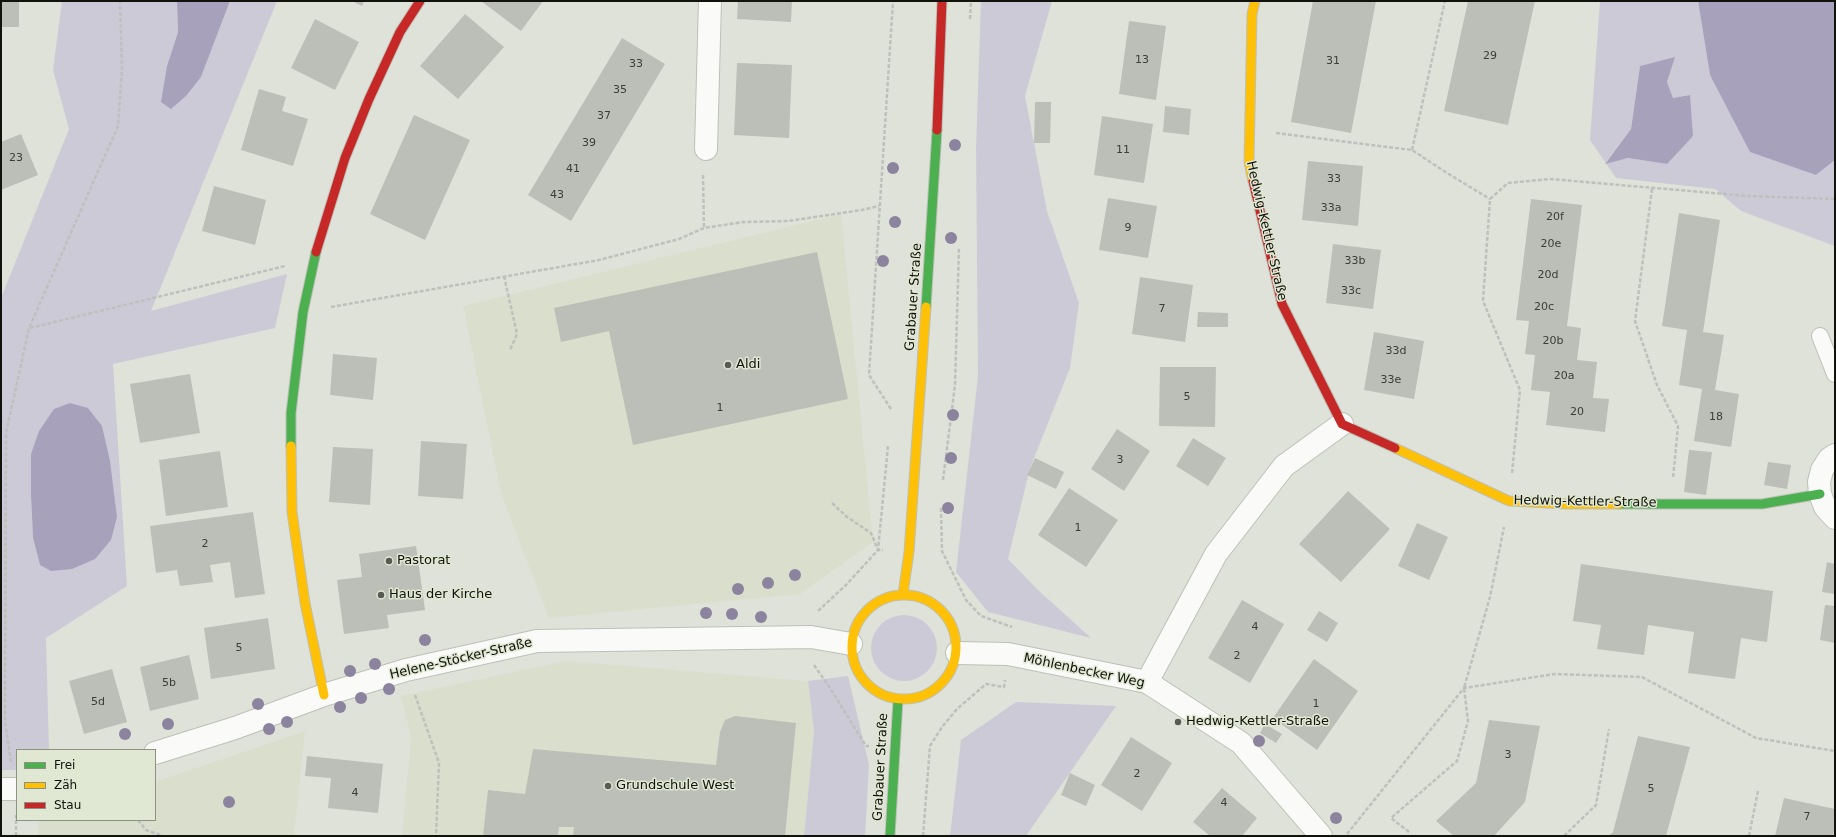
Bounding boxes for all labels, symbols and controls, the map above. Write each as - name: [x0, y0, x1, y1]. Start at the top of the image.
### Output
- house number: 29: [1483, 49, 1497, 63]
- house number: 13: [1135, 53, 1149, 67]
- house number: 31: [1326, 54, 1340, 68]
- house number: 33: [629, 57, 643, 71]
- house number: 35: [613, 83, 627, 97]
- house number: 37: [597, 109, 611, 123]
- house number: 39: [582, 136, 596, 150]
- house number: 11: [1116, 143, 1130, 157]
- house number: 23: [9, 151, 23, 165]
- street label: Hedwig-Kettler-Straße: [1242, 160, 1290, 302]
- house number: 41: [566, 162, 580, 176]
- house number: 33: [1327, 172, 1341, 186]
- house number: 43: [550, 188, 564, 202]
- house number: 33a: [1321, 201, 1341, 215]
- house number: 20f: [1546, 210, 1564, 224]
- house number: 9: [1125, 221, 1131, 235]
- house number: 20e: [1541, 237, 1561, 251]
- street label: Grabauer Straße: [902, 243, 926, 351]
- house number: 33b: [1345, 254, 1365, 268]
- house number: 20d: [1538, 268, 1558, 282]
- house number: 33c: [1341, 284, 1361, 298]
- house number: 20c: [1534, 300, 1554, 314]
- house number: 7: [1159, 302, 1165, 316]
- house number: 20b: [1543, 334, 1563, 348]
- house number: 33d: [1386, 344, 1406, 358]
- place label: Aldi: [736, 357, 760, 373]
- marker: Aldi: [723, 360, 733, 370]
- house number: 20a: [1554, 369, 1574, 383]
- house number: 33e: [1381, 373, 1401, 387]
- house number: 5: [1184, 390, 1190, 404]
- house number: 1: [717, 401, 723, 415]
- house number: 20: [1570, 405, 1584, 419]
- house number: 18: [1709, 410, 1723, 424]
- house number: 3: [1117, 453, 1123, 467]
- street label: Hedwig-Kettler-Straße: [1513, 493, 1657, 511]
- house number: 1: [1075, 521, 1081, 535]
- house number: 2: [202, 537, 208, 551]
- place label: Pastorat: [397, 553, 450, 569]
- marker: Pastorat: [384, 556, 394, 566]
- place label: Haus der Kirche: [389, 587, 492, 603]
- marker: Haus der Kirche: [376, 590, 386, 600]
- house number: 4: [1252, 620, 1258, 634]
- street label: Helene-Stöcker-Straße: [388, 635, 534, 683]
- house number: 5: [236, 641, 242, 655]
- house number: 2: [1234, 649, 1240, 663]
- street label: Möhlenbecker Weg: [1022, 651, 1146, 691]
- house number: 5b: [162, 676, 176, 690]
- house number: 5d: [91, 695, 105, 709]
- house number: 1: [1313, 697, 1319, 711]
- street label: Grabauer Straße: [870, 713, 892, 821]
- place label: Hedwig-Kettler-Straße: [1186, 714, 1329, 730]
- marker: Hedwig-Kettler-Straße: [1173, 717, 1183, 727]
- house number: 3: [1505, 748, 1511, 762]
- legend: [16, 749, 156, 821]
- text: Frei: [54, 758, 75, 772]
- house number: 2: [1134, 767, 1140, 781]
- text: Zäh: [54, 778, 77, 792]
- place label: Grundschule West: [616, 778, 734, 794]
- marker: Grundschule West: [603, 781, 613, 791]
- house number: 5: [1648, 782, 1654, 796]
- house number: 4: [352, 786, 358, 800]
- house number: 4: [1221, 796, 1227, 810]
- text: Stau: [54, 798, 81, 812]
- house number: 7: [1804, 810, 1810, 824]

